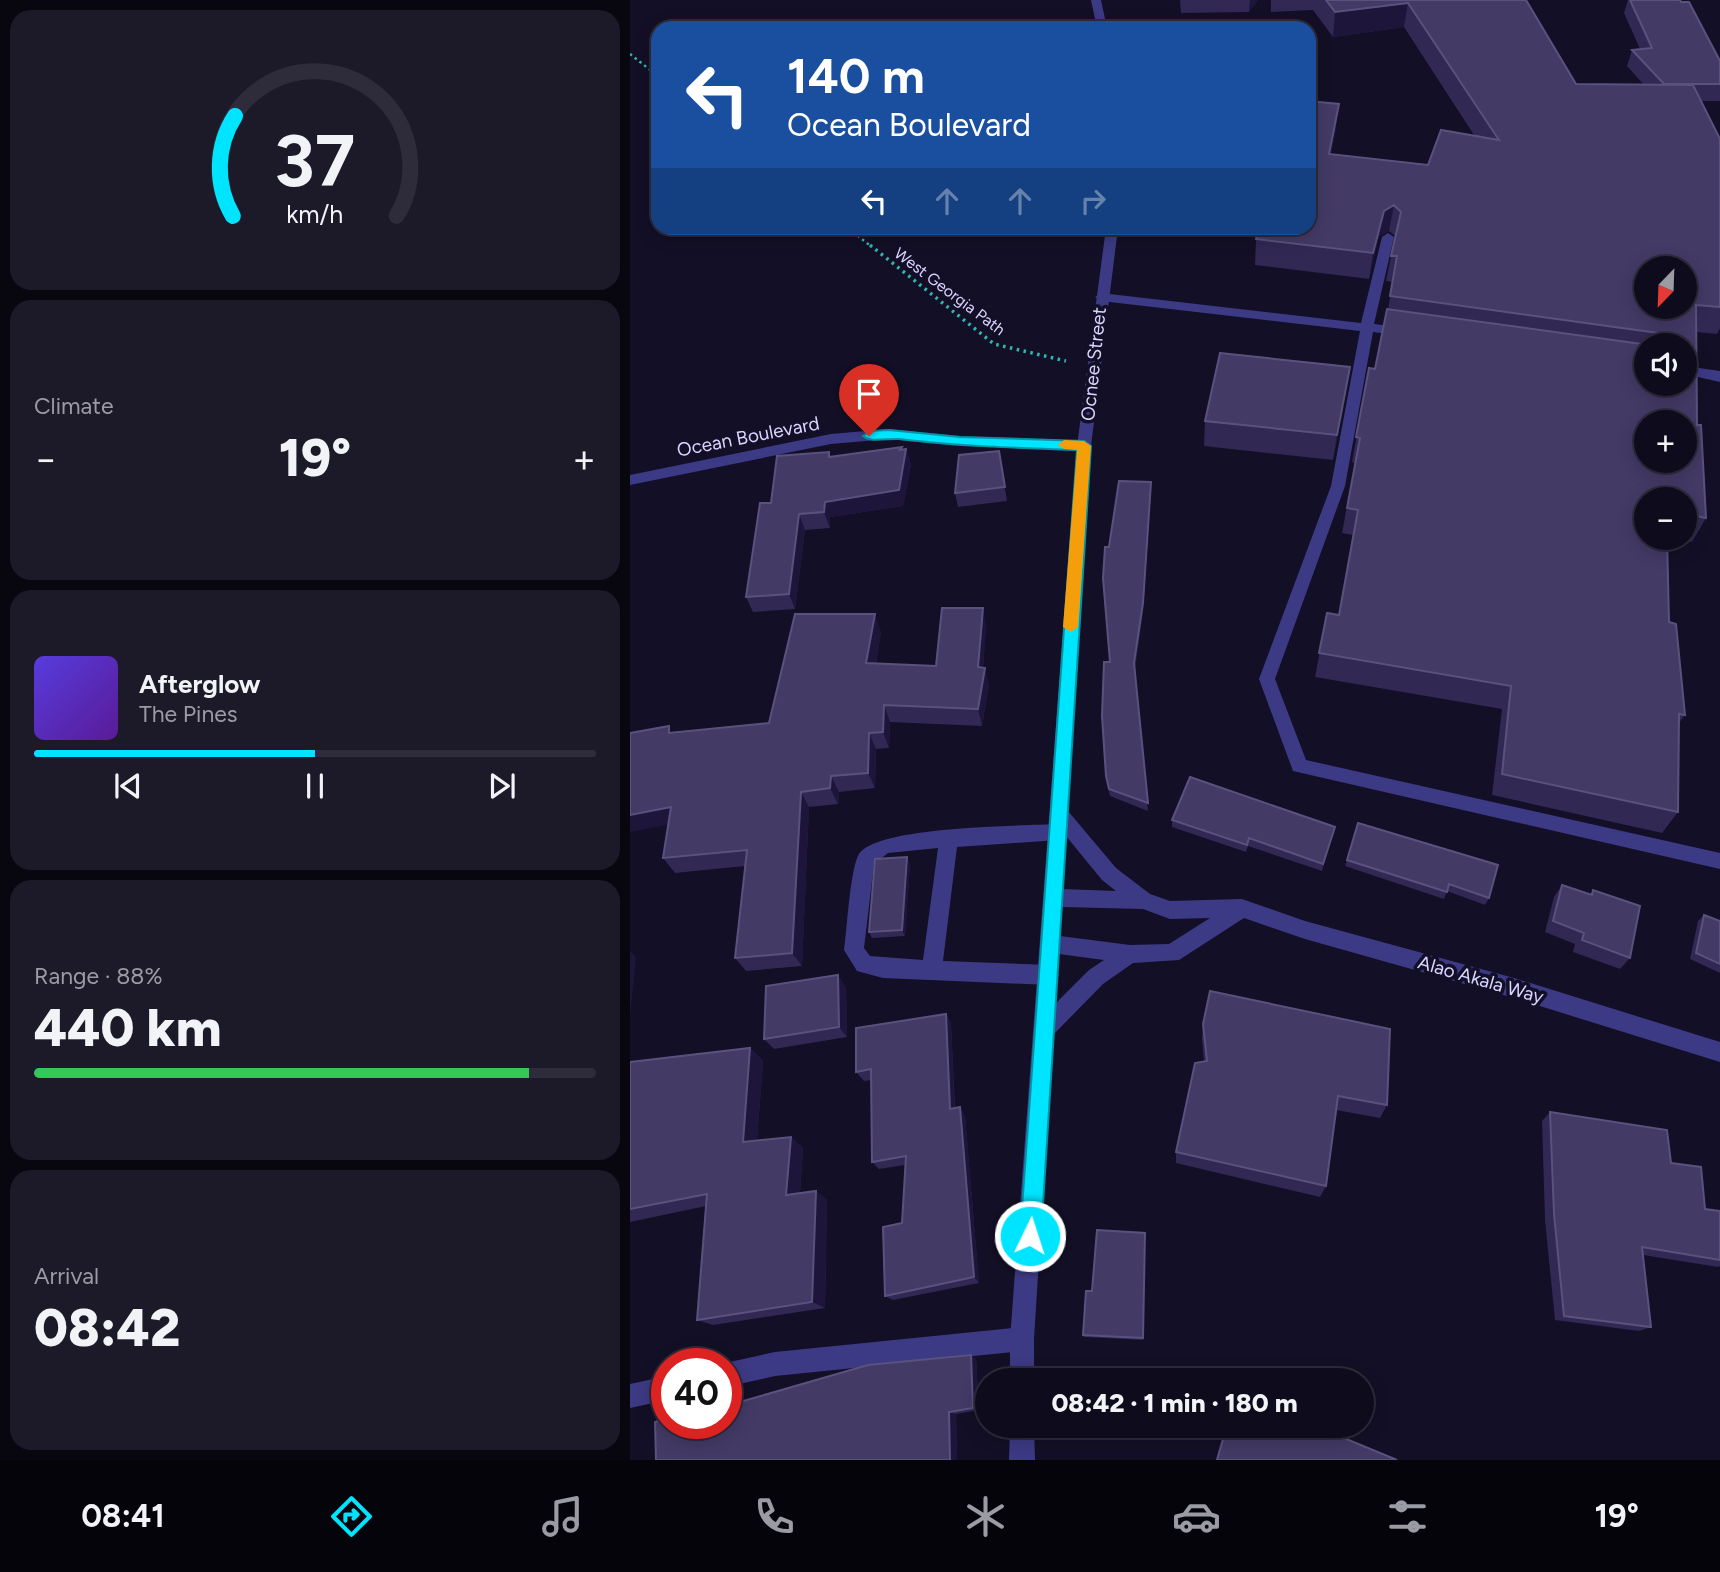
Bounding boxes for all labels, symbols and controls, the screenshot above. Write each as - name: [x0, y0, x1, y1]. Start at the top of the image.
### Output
- text: 140 m: [787, 46, 925, 105]
- icon: left: [672, 49, 763, 140]
- text: Ocean Boulevard: [787, 106, 1031, 144]
- text: 37: [275, 117, 355, 204]
- icon: left: [855, 182, 893, 220]
- icon: ahead: [928, 182, 966, 220]
- icon: ahead: [1001, 182, 1039, 220]
- icon: right: [1074, 182, 1112, 220]
- text: km/h: [286, 199, 344, 229]
- street label: West Georgia Path: [890, 244, 1009, 339]
- north arrow: [1634, 256, 1698, 318]
- map controls: [1634, 256, 1697, 550]
- street label: Ocnee Street: [1076, 306, 1111, 422]
- button: sound: [1634, 333, 1697, 396]
- pin: [839, 364, 899, 436]
- icon: arrive: [850, 375, 888, 413]
- text: Climate: [34, 392, 113, 420]
- button: +: [1634, 410, 1697, 473]
- street label: Ocean Boulevard: [675, 411, 821, 462]
- text: 19°: [279, 427, 351, 489]
- text: −: [34, 436, 58, 482]
- text: +: [572, 436, 596, 482]
- button: −: [1634, 487, 1697, 550]
- text: Afterglow: [139, 668, 261, 700]
- text: The Pines: [139, 700, 238, 728]
- icon: previous: [109, 767, 147, 805]
- icon: pause: [296, 767, 334, 805]
- icon: next: [483, 767, 521, 805]
- street label: Alao Akala Way: [1415, 951, 1546, 1008]
- text: Range · 88%: [34, 962, 163, 990]
- text: 440 km: [34, 997, 222, 1059]
- position arrow: [993, 1199, 1067, 1273]
- text: Arrival: [34, 1262, 99, 1290]
- text: 08:42: [34, 1297, 180, 1359]
- speed limit sign: 40: [651, 1348, 742, 1439]
- text: 08:42 · 1 min · 180 m: [1051, 1387, 1298, 1419]
- icon: directions: [327, 1492, 376, 1541]
- icon: music: [538, 1492, 587, 1541]
- icon: phone: [750, 1492, 799, 1541]
- icon: climate: [961, 1492, 1010, 1541]
- icon: car: [1172, 1492, 1221, 1541]
- icon: filters: [1383, 1492, 1432, 1541]
- text: 08:41: [81, 1497, 165, 1535]
- text: 19°: [1595, 1497, 1639, 1535]

